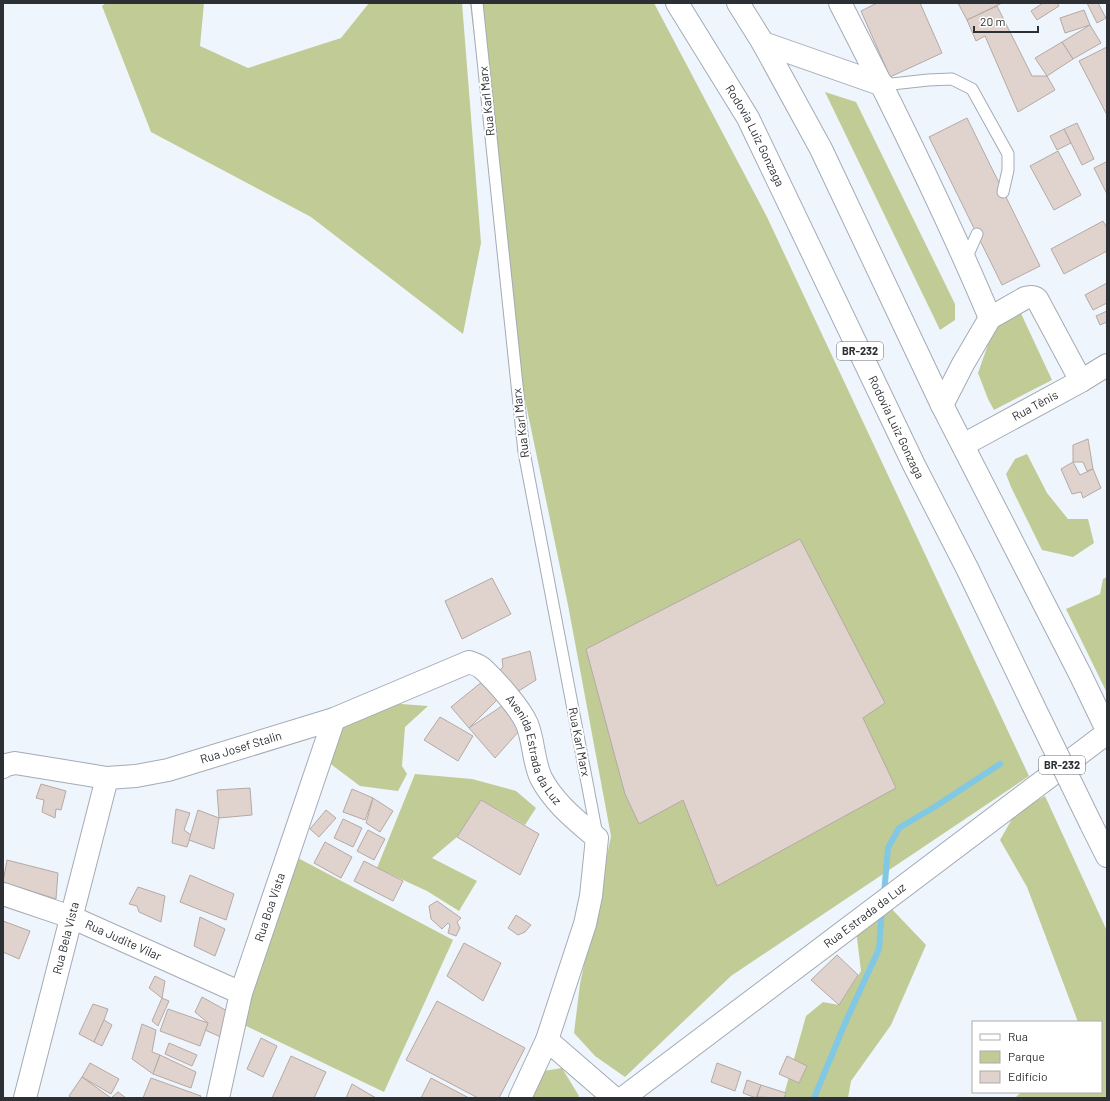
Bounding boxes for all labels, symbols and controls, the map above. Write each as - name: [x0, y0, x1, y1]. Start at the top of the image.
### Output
- scale bar: [974, 8, 1038, 34]
- text: 20 m: [980, 14, 1006, 28]
- street label: Rua Karl Marx: [475, 65, 497, 137]
- street label: Rodovia Luiz Gonzaga: [723, 82, 788, 188]
- road number: BR-232: [837, 342, 883, 360]
- street label: Rodovia Luiz Gonzaga: [866, 373, 928, 481]
- street label: Rua Karl Marx: [509, 387, 531, 459]
- street label: Rua Tênis: [1009, 387, 1060, 423]
- street label: Avenida Estrada da Luz: [504, 691, 565, 807]
- street label: Rua Karl Marx: [566, 706, 594, 778]
- street label: Rua Josef Stalin: [198, 728, 283, 766]
- road number: BR-232: [1039, 756, 1085, 774]
- street label: Rua Boa Vista: [251, 871, 287, 943]
- street label: Rua Estrada da Luz: [821, 879, 908, 950]
- street label: Rua Bela Vista: [49, 900, 81, 976]
- street label: Rua Judite Vilar: [83, 916, 164, 963]
- legend: [972, 1021, 1102, 1093]
- text: Rua: [1008, 1029, 1028, 1043]
- text: Parque: [1008, 1049, 1045, 1063]
- text: Edifício: [1008, 1069, 1048, 1083]

